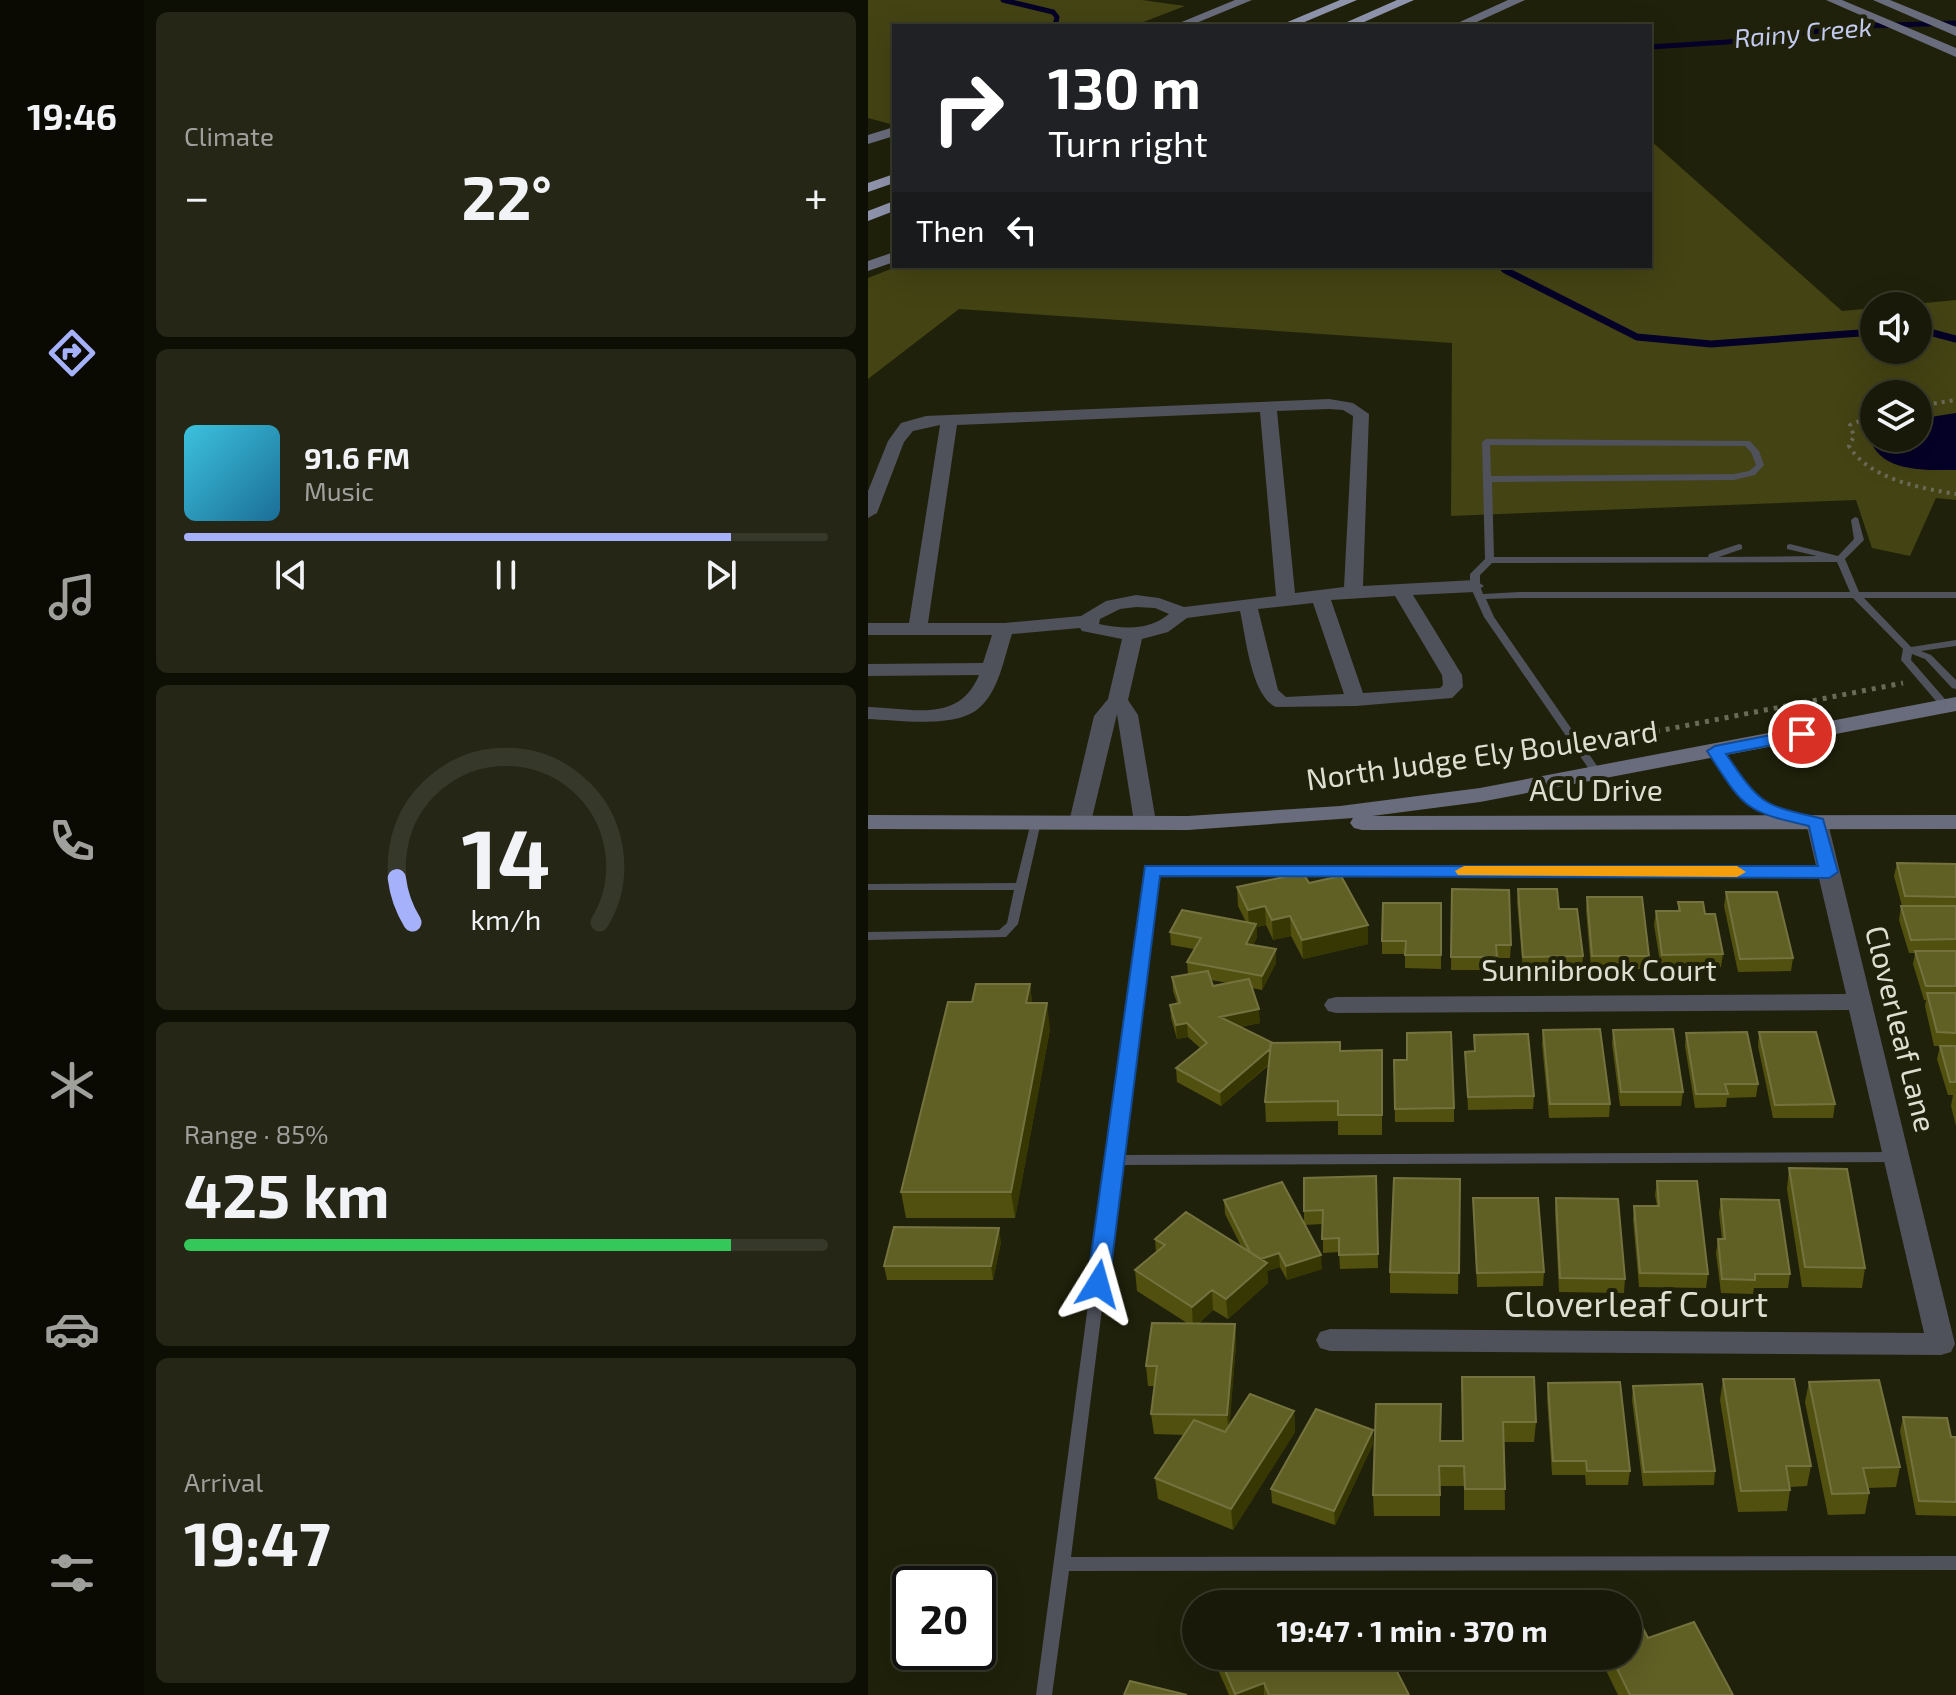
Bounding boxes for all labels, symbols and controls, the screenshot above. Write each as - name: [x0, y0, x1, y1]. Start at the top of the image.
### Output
- water label: Rainy Creek: [1733, 10, 1873, 54]
- text: 130 m: [1048, 53, 1201, 120]
- icon: right: [916, 56, 1020, 160]
- text: 19:46: [27, 94, 117, 137]
- text: Climate: [184, 120, 274, 151]
- text: Turn right: [1048, 121, 1208, 164]
- text: 22°: [462, 160, 552, 232]
- text: −: [184, 169, 210, 222]
- text: +: [804, 169, 828, 222]
- icon: left: [1000, 208, 1044, 252]
- text: Then: [916, 212, 984, 248]
- map controls: [1860, 292, 1932, 452]
- button: sound: [1860, 292, 1932, 364]
- icon: directions: [44, 325, 100, 381]
- button: layers: [1860, 380, 1932, 452]
- text: 91.6 FM: [304, 439, 410, 475]
- text: Music: [304, 475, 374, 506]
- icon: previous: [269, 553, 313, 597]
- icon: pause: [484, 553, 528, 597]
- icon: next: [699, 553, 743, 597]
- icon: music: [44, 569, 100, 625]
- pin: [1768, 700, 1836, 768]
- street label: North Judge Ely Boulevard: [1304, 712, 1660, 797]
- icon: arrive: [1780, 712, 1824, 756]
- street label: ACU Drive: [1529, 771, 1663, 807]
- text: 14: [462, 806, 550, 906]
- icon: phone: [44, 813, 100, 869]
- text: km/h: [471, 902, 541, 937]
- street label: Cloverleaf Lane: [1859, 922, 1945, 1135]
- street label: Sunnibrook Court: [1481, 951, 1717, 987]
- icon: climate: [44, 1057, 100, 1113]
- text: Range · 85%: [184, 1118, 329, 1149]
- text: 425 km: [184, 1158, 390, 1230]
- position arrow: [1056, 1242, 1140, 1326]
- street label: Cloverleaf Court: [1504, 1281, 1768, 1324]
- icon: car: [44, 1301, 100, 1357]
- text: Arrival: [184, 1466, 263, 1497]
- text: 19:47: [184, 1506, 331, 1578]
- icon: filters: [44, 1545, 100, 1601]
- speed limit sign: 20: [892, 1566, 996, 1670]
- text: 19:47 · 1 min · 370 m: [1276, 1612, 1548, 1648]

